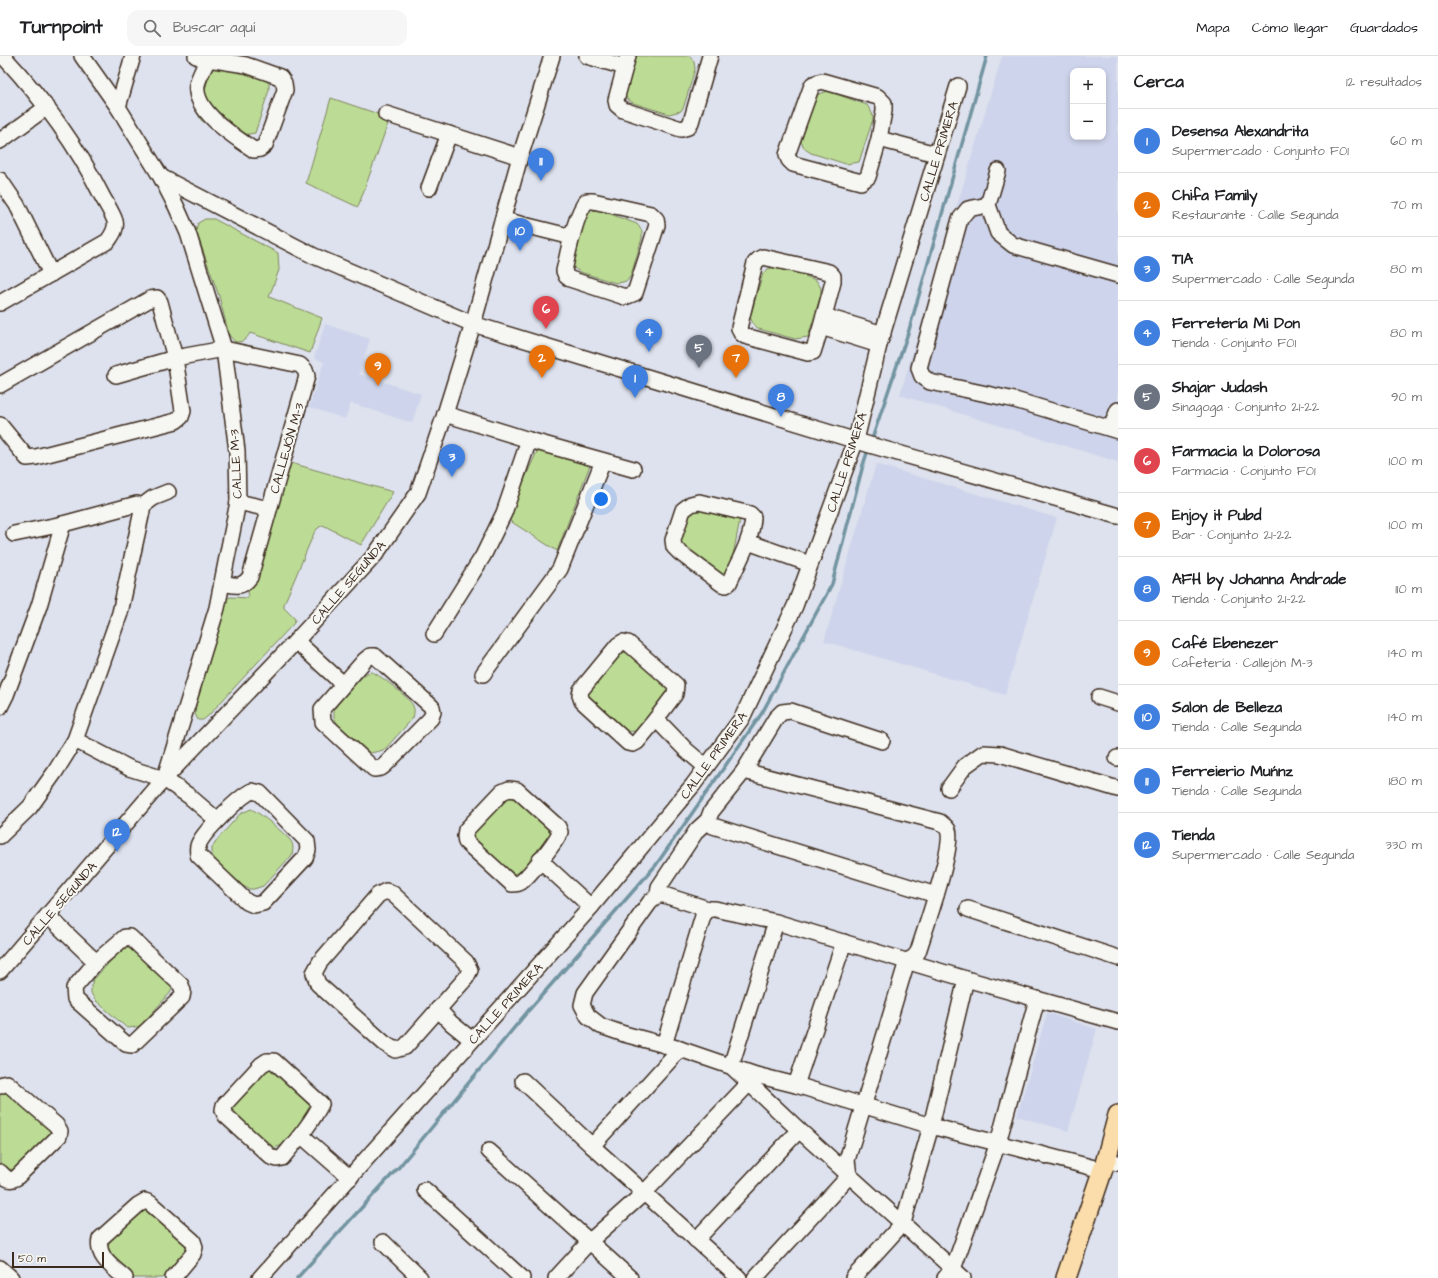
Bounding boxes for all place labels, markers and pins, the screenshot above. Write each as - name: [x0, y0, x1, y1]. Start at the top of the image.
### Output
- pin: 11: [528, 148, 554, 181]
- pin: 10: [507, 218, 533, 251]
- pin: 6: [533, 296, 559, 329]
- pin: 4: [636, 319, 662, 352]
- pin: 5: [686, 335, 712, 368]
- pin: 2: [529, 345, 555, 378]
- pin: 7: [723, 345, 749, 378]
- pin: 9: [365, 353, 391, 386]
- pin: 1: [622, 365, 648, 398]
- pin: 8: [768, 384, 794, 417]
- pin: 3: [439, 444, 465, 477]
- pin: 12: [104, 819, 130, 852]

